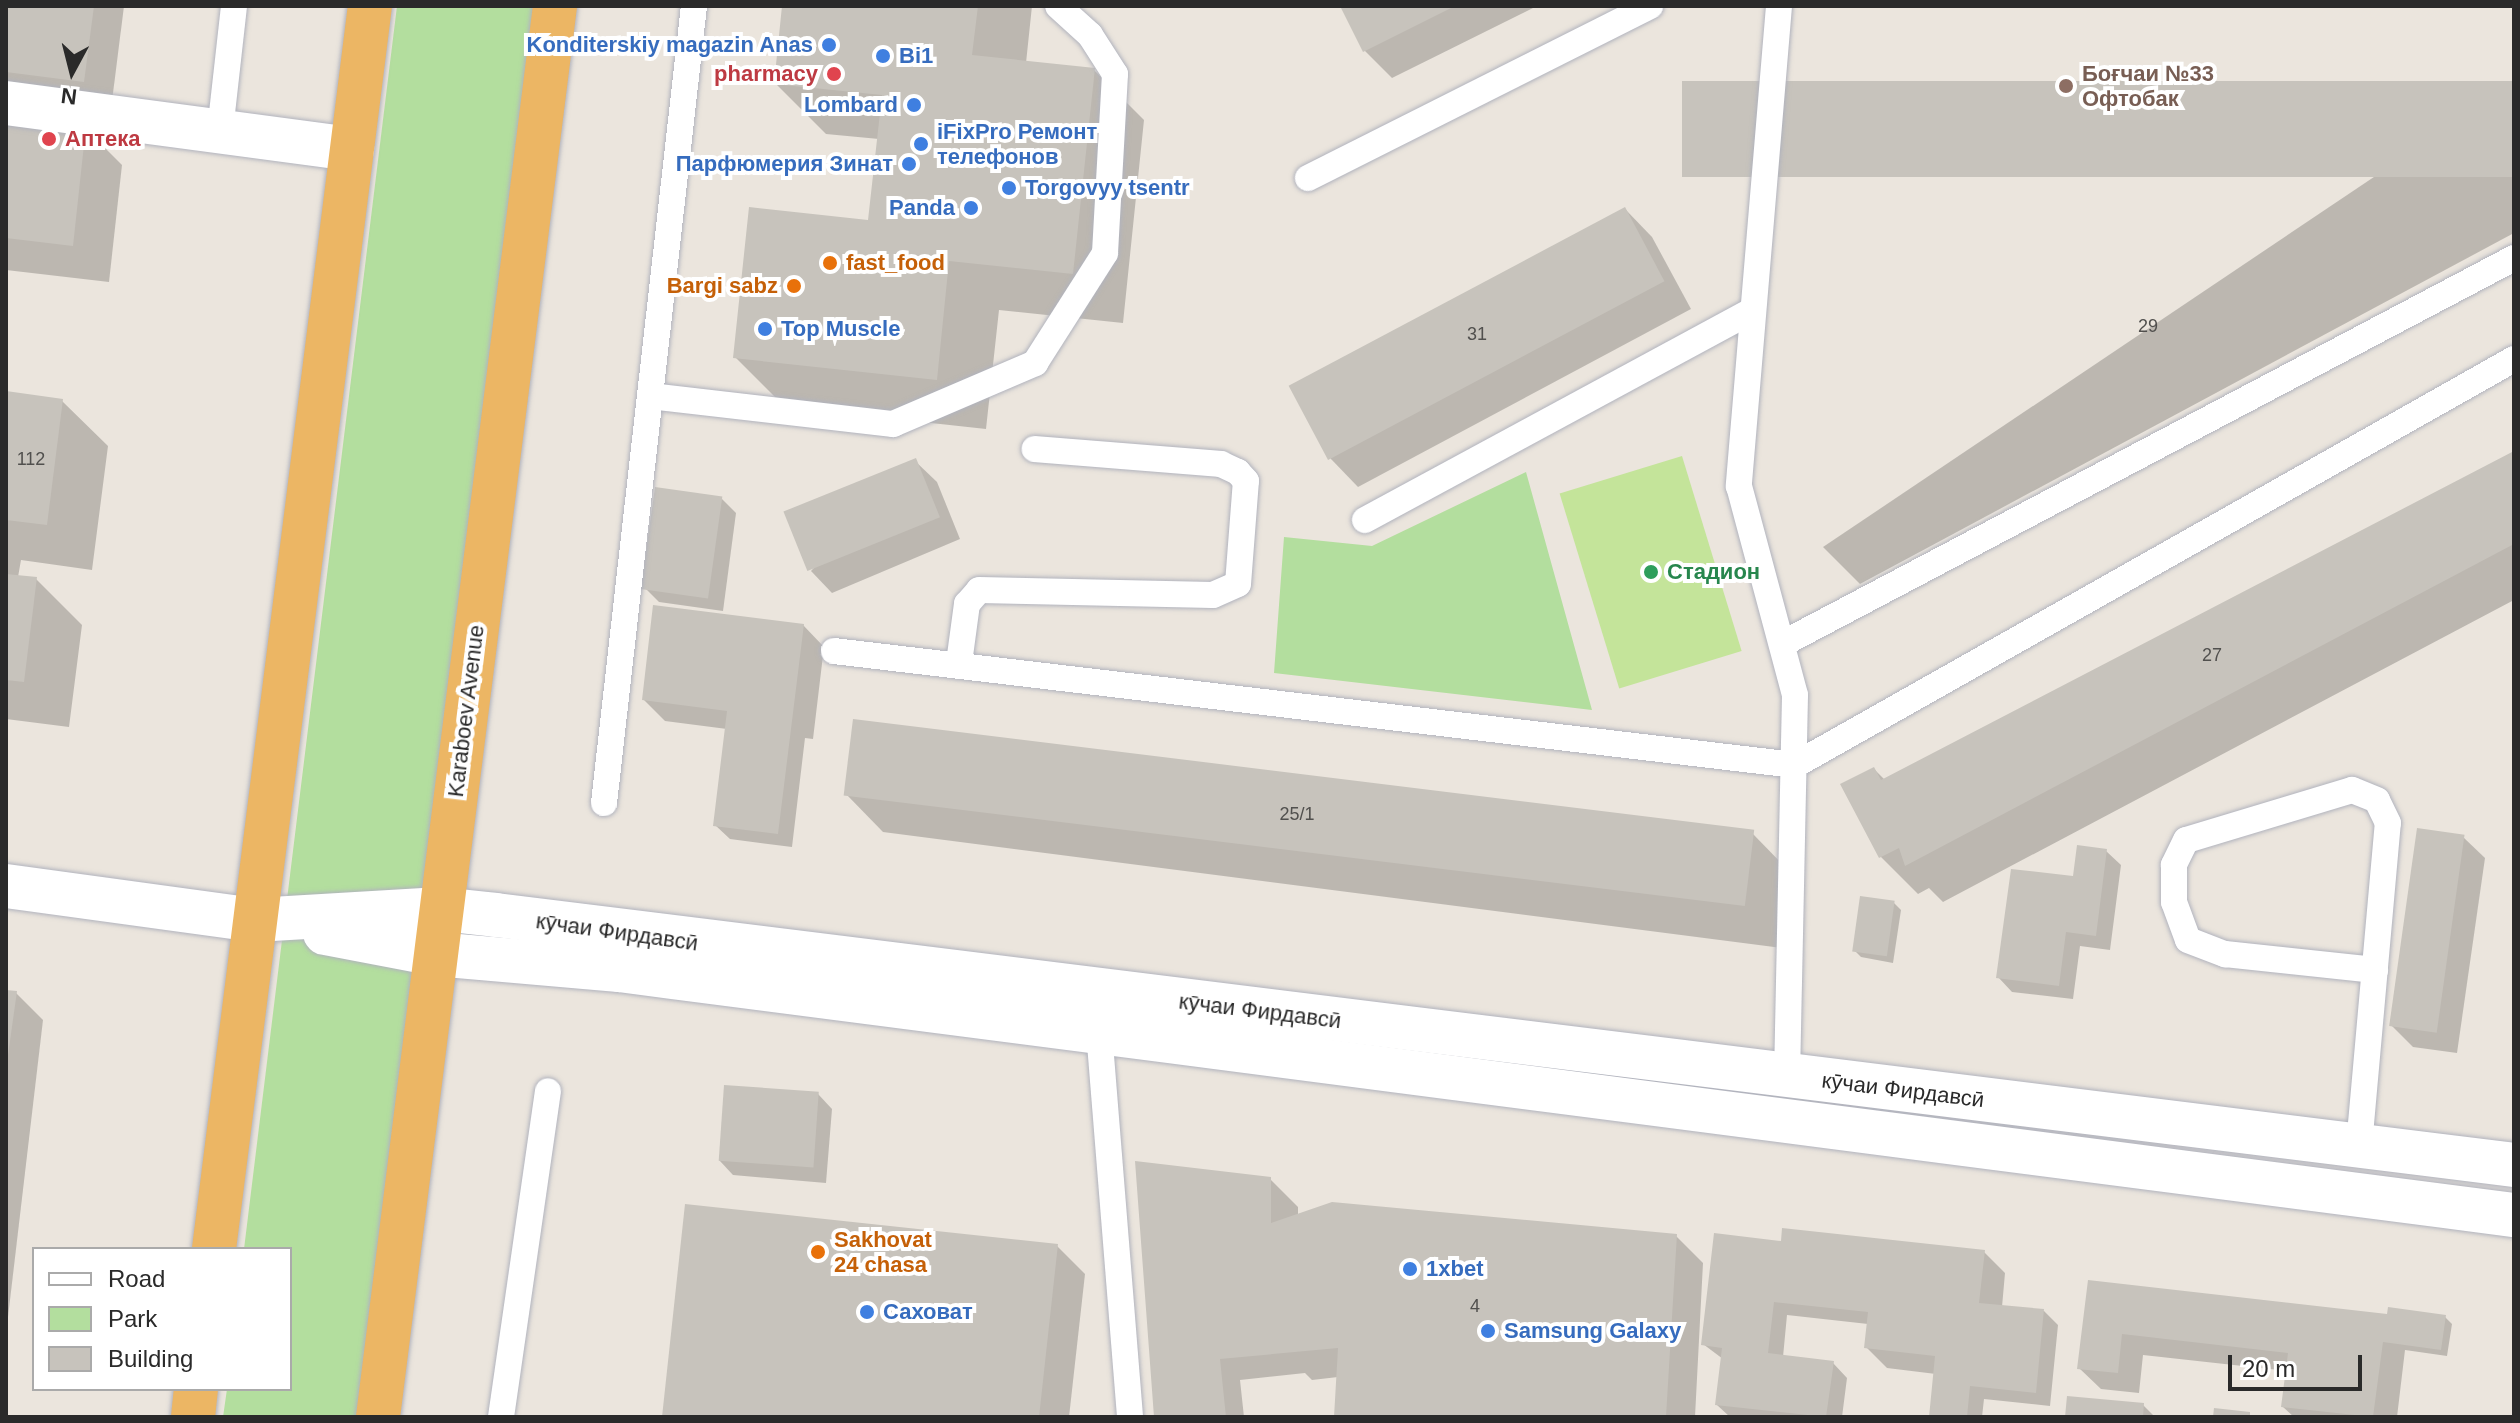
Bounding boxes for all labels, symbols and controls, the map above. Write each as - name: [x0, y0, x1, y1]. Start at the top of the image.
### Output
- north arrow: [32, 32, 112, 112]
- place label: Konditerskiy magazin Anas: [526, 32, 813, 58]
- marker: Konditerskiy magazin Anas: [820, 36, 838, 54]
- place label: Bi1: [899, 43, 933, 69]
- marker: Bi1: [874, 47, 892, 65]
- place label: Боғчаи №33 Офтобак: [2082, 60, 2214, 112]
- place label: pharmacy: [714, 61, 818, 87]
- marker: pharmacy: [825, 65, 843, 83]
- marker: Боғчаи №33 Офтобак: [2057, 77, 2075, 95]
- text: N: [60, 83, 78, 110]
- place label: Lombard: [804, 92, 898, 118]
- marker: Lombard: [905, 96, 923, 114]
- place label: iFixPro Ремонт телефонов: [937, 118, 1097, 170]
- place label: Аптека: [65, 126, 140, 152]
- marker: Аптека: [40, 130, 58, 148]
- marker: iFixPro Ремонт телефонов: [912, 135, 930, 153]
- place label: Парфюмерия Зинат: [676, 151, 893, 177]
- marker: Парфюмерия Зинат: [900, 155, 918, 173]
- place label: Torgovyy tsentr: [1025, 175, 1190, 201]
- marker: Torgovyy tsentr: [1000, 179, 1018, 197]
- place label: Panda: [889, 195, 955, 221]
- marker: Panda: [962, 199, 980, 217]
- place label: fast_food: [846, 250, 945, 276]
- marker: fast_food: [821, 254, 839, 272]
- place label: Bargi sabz: [667, 273, 778, 299]
- marker: Bargi sabz: [785, 277, 803, 295]
- house number: 29: [2138, 315, 2158, 337]
- place label: Top Muscle: [781, 316, 900, 342]
- marker: Top Muscle: [756, 320, 774, 338]
- house number: 31: [1467, 323, 1487, 345]
- house number: 112: [17, 448, 45, 470]
- place label: Стадион: [1667, 559, 1760, 585]
- marker: Стадион: [1642, 563, 1660, 581]
- street label: Karaboev Avenue: [442, 623, 490, 799]
- house number: 27: [2202, 644, 2222, 666]
- house number: 25/1: [1279, 803, 1315, 825]
- street label: кӯчаи Фирдавсӣ: [534, 908, 700, 956]
- street label: кӯчаи Фирдавсӣ: [1177, 988, 1343, 1034]
- street label: кӯчаи Фирдавсӣ: [1820, 1067, 1986, 1113]
- place label: Sakhovat 24 chasa: [834, 1226, 932, 1278]
- marker: Sakhovat 24 chasa: [809, 1243, 827, 1261]
- legend: [32, 1247, 292, 1391]
- place label: 1xbet: [1426, 1256, 1483, 1282]
- marker: 1xbet: [1401, 1260, 1419, 1278]
- text: Road: [108, 1265, 165, 1292]
- house number: 4: [1470, 1295, 1480, 1317]
- place label: Саховат: [883, 1299, 973, 1325]
- marker: Саховат: [858, 1303, 876, 1321]
- text: Park: [108, 1305, 157, 1332]
- place label: Samsung Galaxy: [1504, 1318, 1681, 1344]
- marker: Samsung Galaxy: [1479, 1322, 1497, 1340]
- scale bar: [2232, 1339, 2366, 1389]
- text: Building: [108, 1345, 193, 1372]
- text: 20 m: [2242, 1355, 2295, 1382]

